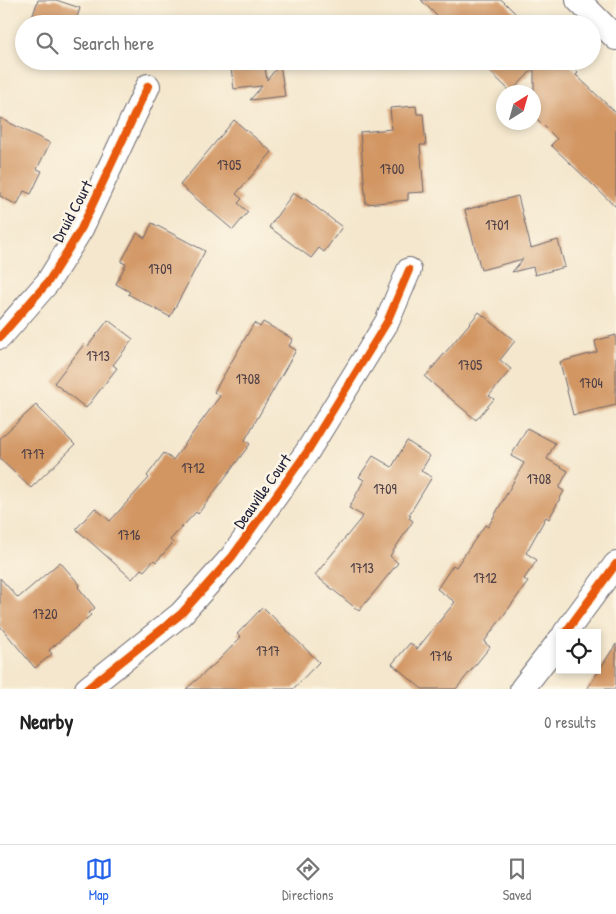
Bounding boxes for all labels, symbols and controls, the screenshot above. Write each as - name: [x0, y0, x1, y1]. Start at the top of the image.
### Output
- search box: [15, 15, 601, 70]
- icon: search: [33, 29, 61, 57]
- text: Search here: [73, 30, 154, 56]
- north arrow: [496, 85, 541, 130]
- house number: 1705: [217, 155, 241, 174]
- house number: 1700: [380, 159, 404, 178]
- street label: Druid Court: [47, 176, 98, 246]
- house number: 1701: [485, 215, 509, 234]
- house number: 1709: [148, 259, 172, 278]
- house number: 1713: [86, 346, 110, 365]
- house number: 1705: [458, 355, 482, 374]
- house number: 1708: [236, 369, 260, 388]
- house number: 1704: [579, 373, 603, 392]
- house number: 1717: [21, 444, 45, 463]
- street label: Deauville Court: [228, 449, 296, 533]
- house number: 1712: [181, 458, 205, 477]
- house number: 1708: [527, 469, 551, 488]
- house number: 1709: [373, 479, 397, 498]
- house number: 1716: [118, 525, 141, 544]
- house number: 1713: [350, 558, 374, 577]
- house number: 1712: [473, 568, 497, 587]
- house number: 1720: [33, 604, 57, 623]
- map controls: [556, 629, 601, 674]
- button: locate: [556, 629, 601, 674]
- house number: 1717: [256, 641, 280, 660]
- house number: 1716: [430, 646, 453, 665]
- text: Nearby: [20, 707, 73, 736]
- text: 0 results: [544, 711, 596, 733]
- tab: Map: [85, 855, 113, 904]
- tab: Directions: [282, 855, 333, 904]
- tab: Saved: [503, 855, 531, 904]

